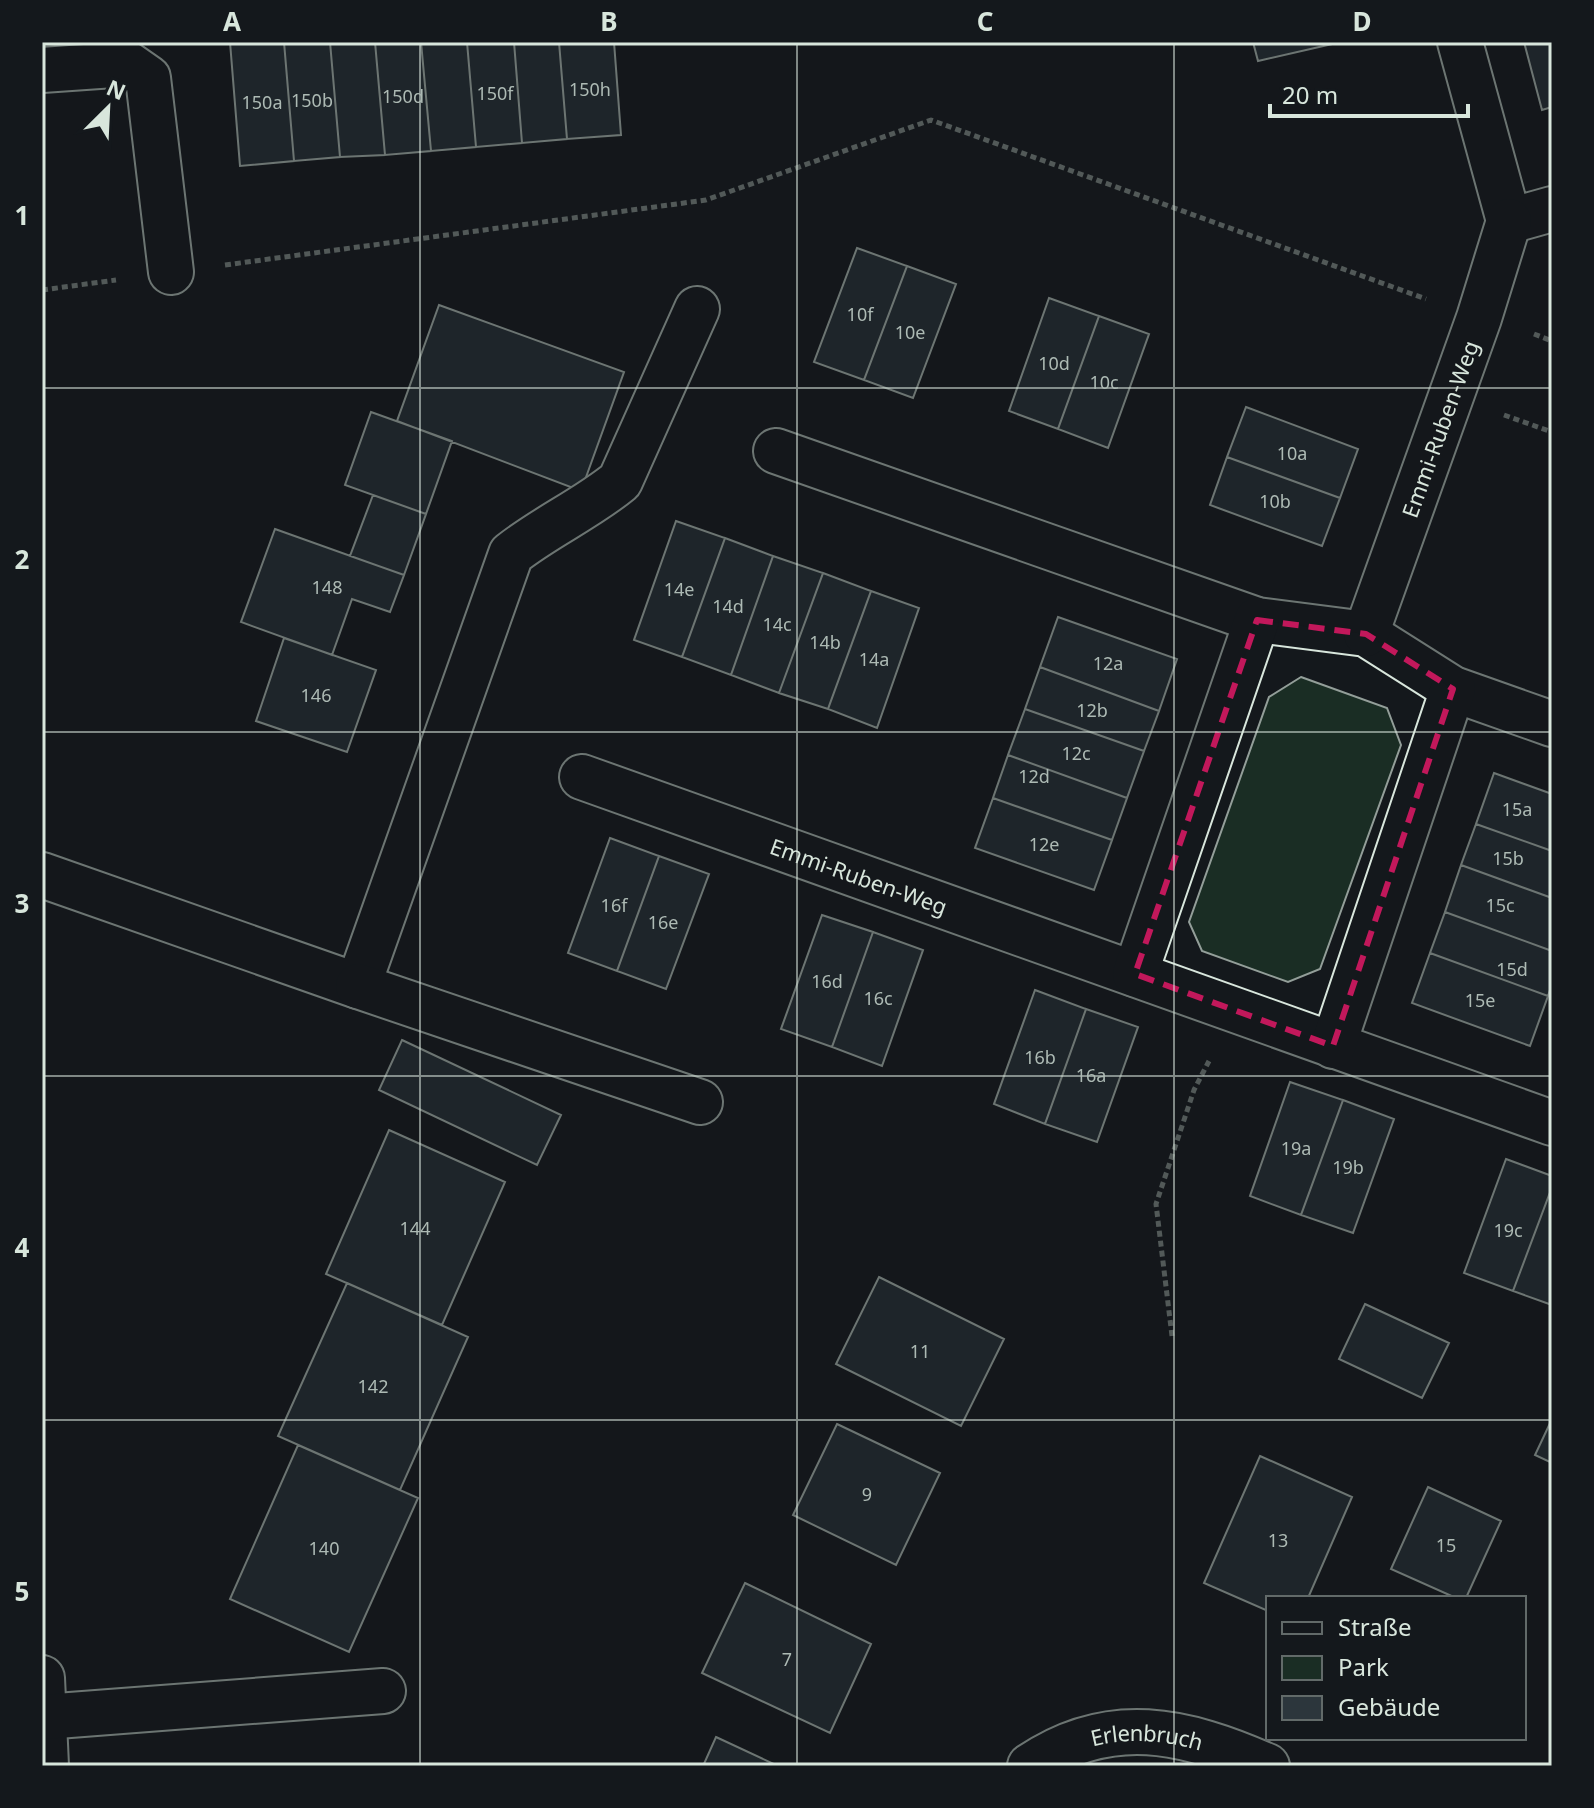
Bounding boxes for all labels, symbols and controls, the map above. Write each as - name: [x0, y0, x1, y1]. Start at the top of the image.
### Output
- text: A: [223, 3, 241, 39]
- text: B: [600, 3, 618, 39]
- text: C: [977, 3, 993, 39]
- text: D: [1352, 3, 1372, 39]
- north arrow: [68, 68, 148, 148]
- scale bar: [1270, 68, 1468, 118]
- text: N: [102, 71, 131, 106]
- house number: 150h: [569, 77, 611, 101]
- text: 20 m: [1282, 78, 1338, 111]
- house number: 150f: [476, 81, 514, 105]
- house number: 150d: [382, 84, 424, 108]
- house number: 150b: [291, 88, 333, 112]
- house number: 150a: [242, 90, 283, 114]
- text: 1: [15, 197, 29, 233]
- house number: 10f: [847, 302, 874, 326]
- house number: 10e: [895, 320, 925, 344]
- street label: Emmi-Ruben-Weg: [1394, 336, 1485, 521]
- house number: 10d: [1038, 351, 1070, 375]
- house number: 10c: [1089, 370, 1119, 394]
- house number: 10a: [1277, 441, 1307, 465]
- house number: 10b: [1259, 489, 1291, 513]
- text: 2: [15, 541, 30, 577]
- house number: 148: [312, 575, 342, 599]
- house number: 14e: [664, 577, 694, 601]
- house number: 14d: [712, 594, 744, 618]
- house number: 14c: [762, 612, 792, 636]
- house number: 14b: [809, 630, 841, 654]
- house number: 14a: [859, 647, 889, 671]
- house number: 12a: [1093, 651, 1123, 675]
- house number: 146: [301, 683, 331, 707]
- house number: 12b: [1076, 698, 1108, 722]
- house number: 12c: [1061, 741, 1091, 765]
- house number: 12d: [1018, 764, 1050, 788]
- house number: 15a: [1502, 797, 1532, 821]
- street label: Emmi-Ruben-Weg: [766, 830, 952, 921]
- house number: 12e: [1029, 832, 1059, 856]
- house number: 15b: [1492, 846, 1524, 870]
- text: 3: [15, 885, 29, 921]
- house number: 16f: [601, 893, 628, 917]
- house number: 15c: [1485, 893, 1515, 917]
- house number: 16e: [648, 910, 678, 934]
- house number: 15d: [1496, 957, 1528, 981]
- house number: 16d: [811, 969, 843, 993]
- house number: 16c: [863, 986, 893, 1010]
- house number: 15e: [1465, 988, 1495, 1012]
- house number: 16b: [1024, 1045, 1056, 1069]
- house number: 16a: [1076, 1063, 1106, 1087]
- house number: 19a: [1281, 1136, 1311, 1160]
- house number: 19b: [1332, 1155, 1364, 1179]
- house number: 144: [400, 1216, 430, 1240]
- house number: 19c: [1493, 1218, 1523, 1242]
- text: 4: [15, 1229, 30, 1265]
- house number: 11: [910, 1339, 930, 1363]
- house number: 142: [358, 1374, 388, 1398]
- house number: 9: [862, 1482, 872, 1506]
- house number: 13: [1268, 1528, 1288, 1552]
- house number: 15: [1436, 1533, 1456, 1557]
- house number: 140: [309, 1536, 339, 1560]
- text: 5: [15, 1573, 29, 1609]
- legend: [1266, 1596, 1526, 1740]
- text: Straße: [1338, 1610, 1411, 1643]
- house number: 7: [782, 1647, 792, 1671]
- text: Park: [1338, 1650, 1389, 1683]
- text: Gebäude: [1338, 1690, 1440, 1723]
- street label: Erlenbruch: [1087, 1717, 1207, 1757]

